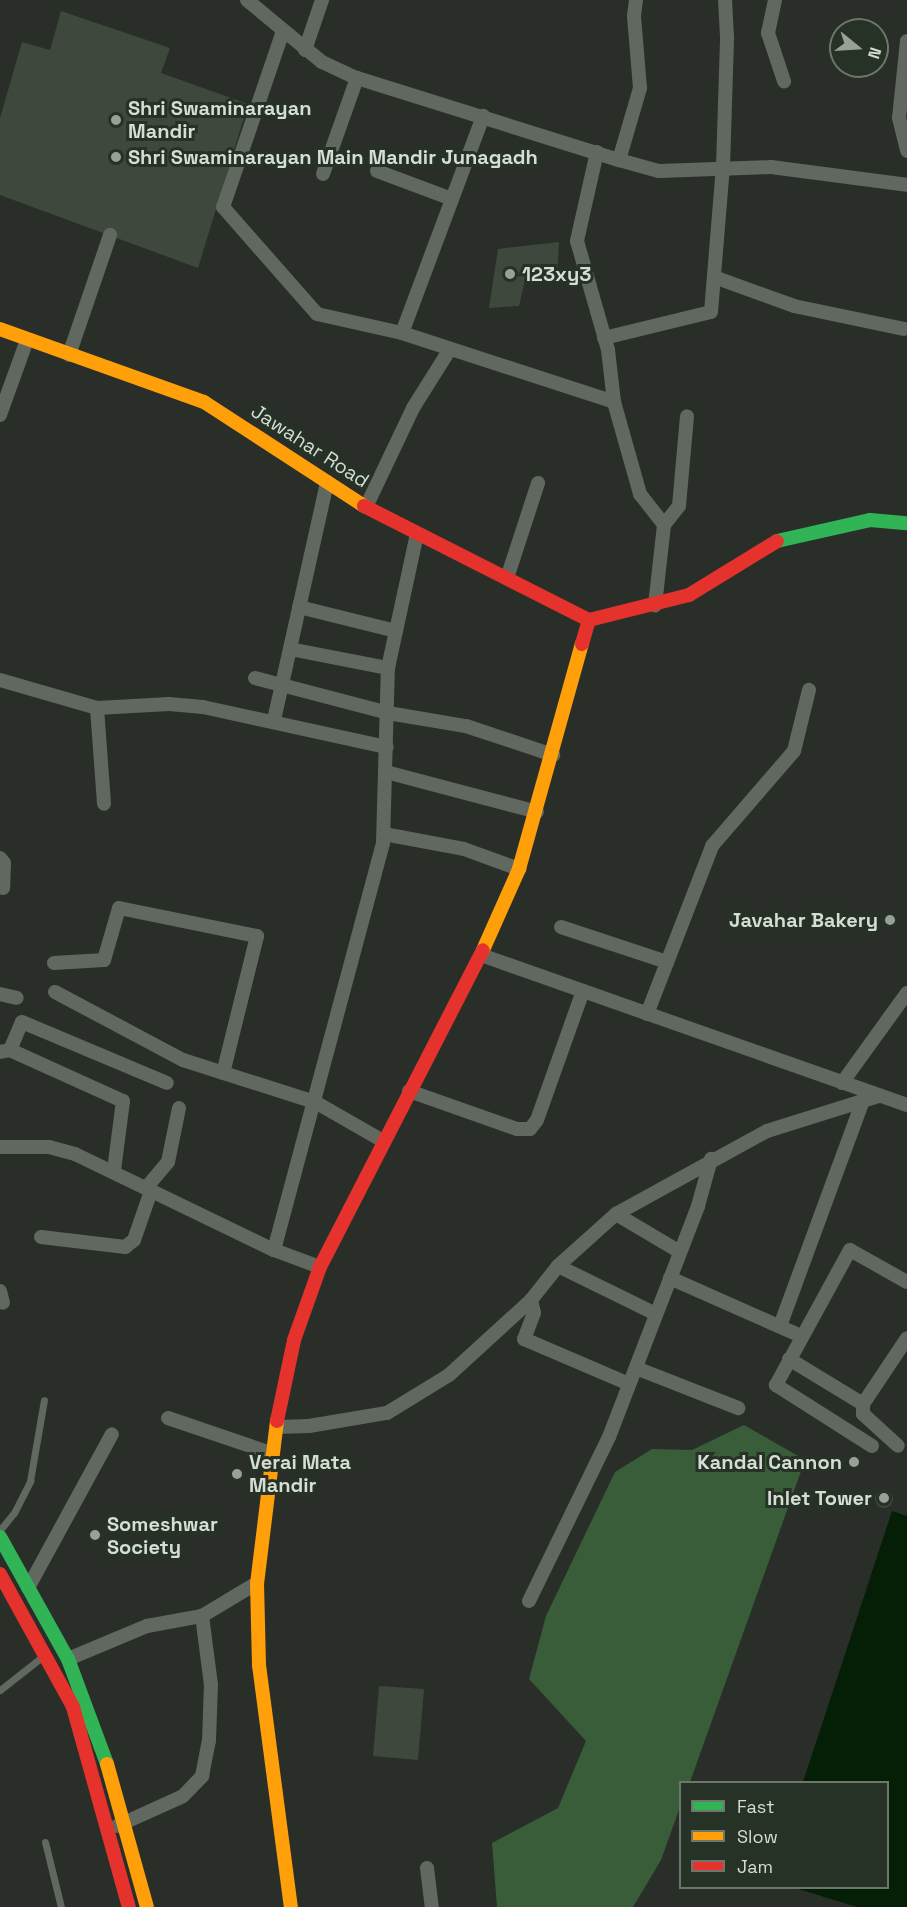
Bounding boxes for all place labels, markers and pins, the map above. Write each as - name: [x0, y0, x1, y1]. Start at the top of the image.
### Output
- place label: Shri Swaminarayan Mandir: [128, 96, 312, 143]
- marker: Shri Swaminarayan Mandir: [109, 113, 123, 127]
- place label: Shri Swaminarayan Main Mandir Junagadh: [128, 145, 538, 169]
- marker: Shri Swaminarayan Main Mandir Junagadh: [109, 150, 123, 164]
- place label: 123xy3: [522, 262, 591, 286]
- marker: 123xy3: [503, 267, 517, 281]
- place label: Javahar Bakery: [729, 908, 878, 932]
- marker: Javahar Bakery: [883, 913, 897, 927]
- place label: Verai Mata Mandir: [249, 1450, 351, 1497]
- place label: Kandal Cannon: [697, 1450, 842, 1474]
- marker: Kandal Cannon: [847, 1455, 861, 1469]
- marker: Verai Mata Mandir: [230, 1467, 244, 1481]
- place label: Inlet Tower: [766, 1486, 872, 1510]
- marker: Inlet Tower: [877, 1491, 891, 1505]
- place label: Someshwar Society: [107, 1512, 218, 1559]
- marker: Someshwar Society: [88, 1528, 102, 1542]

